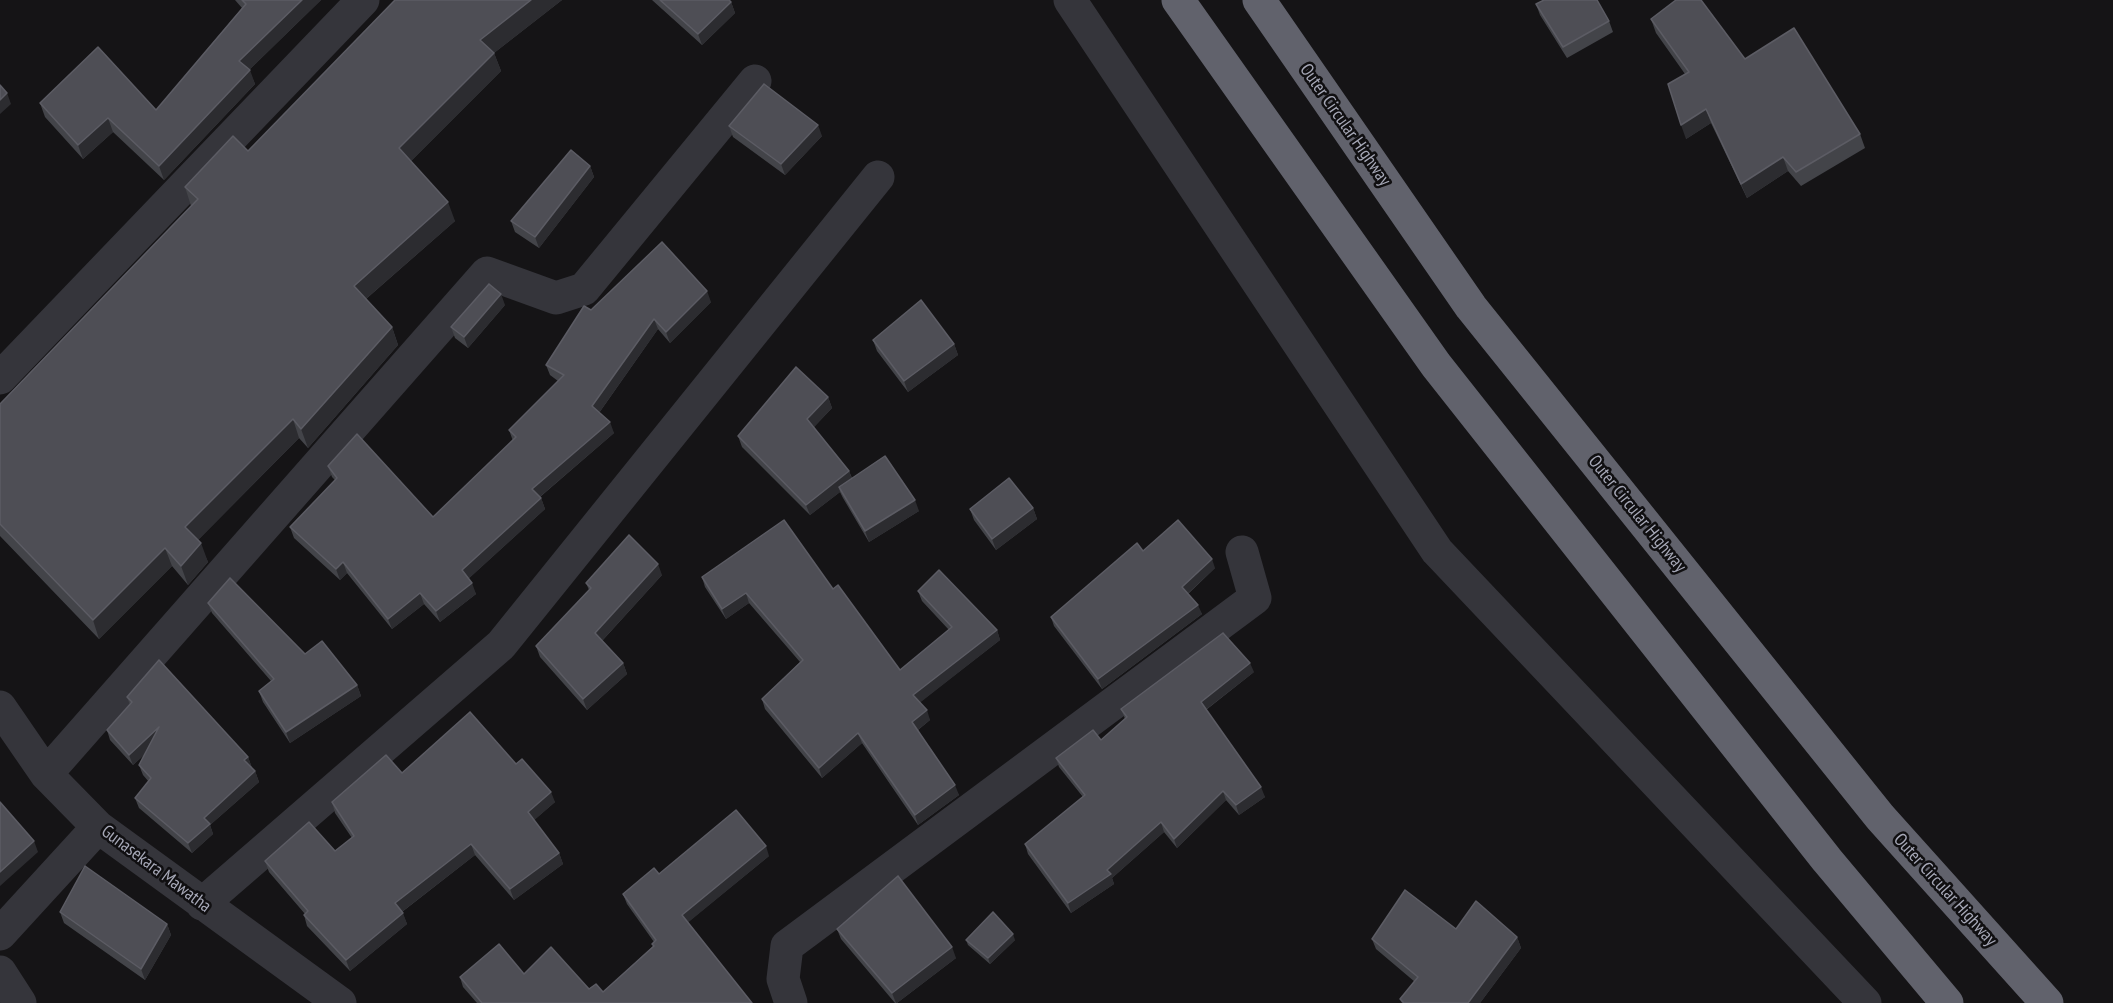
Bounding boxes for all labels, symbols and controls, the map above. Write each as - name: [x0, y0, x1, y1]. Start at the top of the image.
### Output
- street label: Outer Circular Highway: [1295, 60, 1395, 190]
- street label: Outer Circular Highway: [1583, 451, 1691, 577]
- street label: Gunasekara Mawatha: [97, 821, 215, 917]
- street label: Outer Circular Highway: [1889, 829, 2001, 951]

